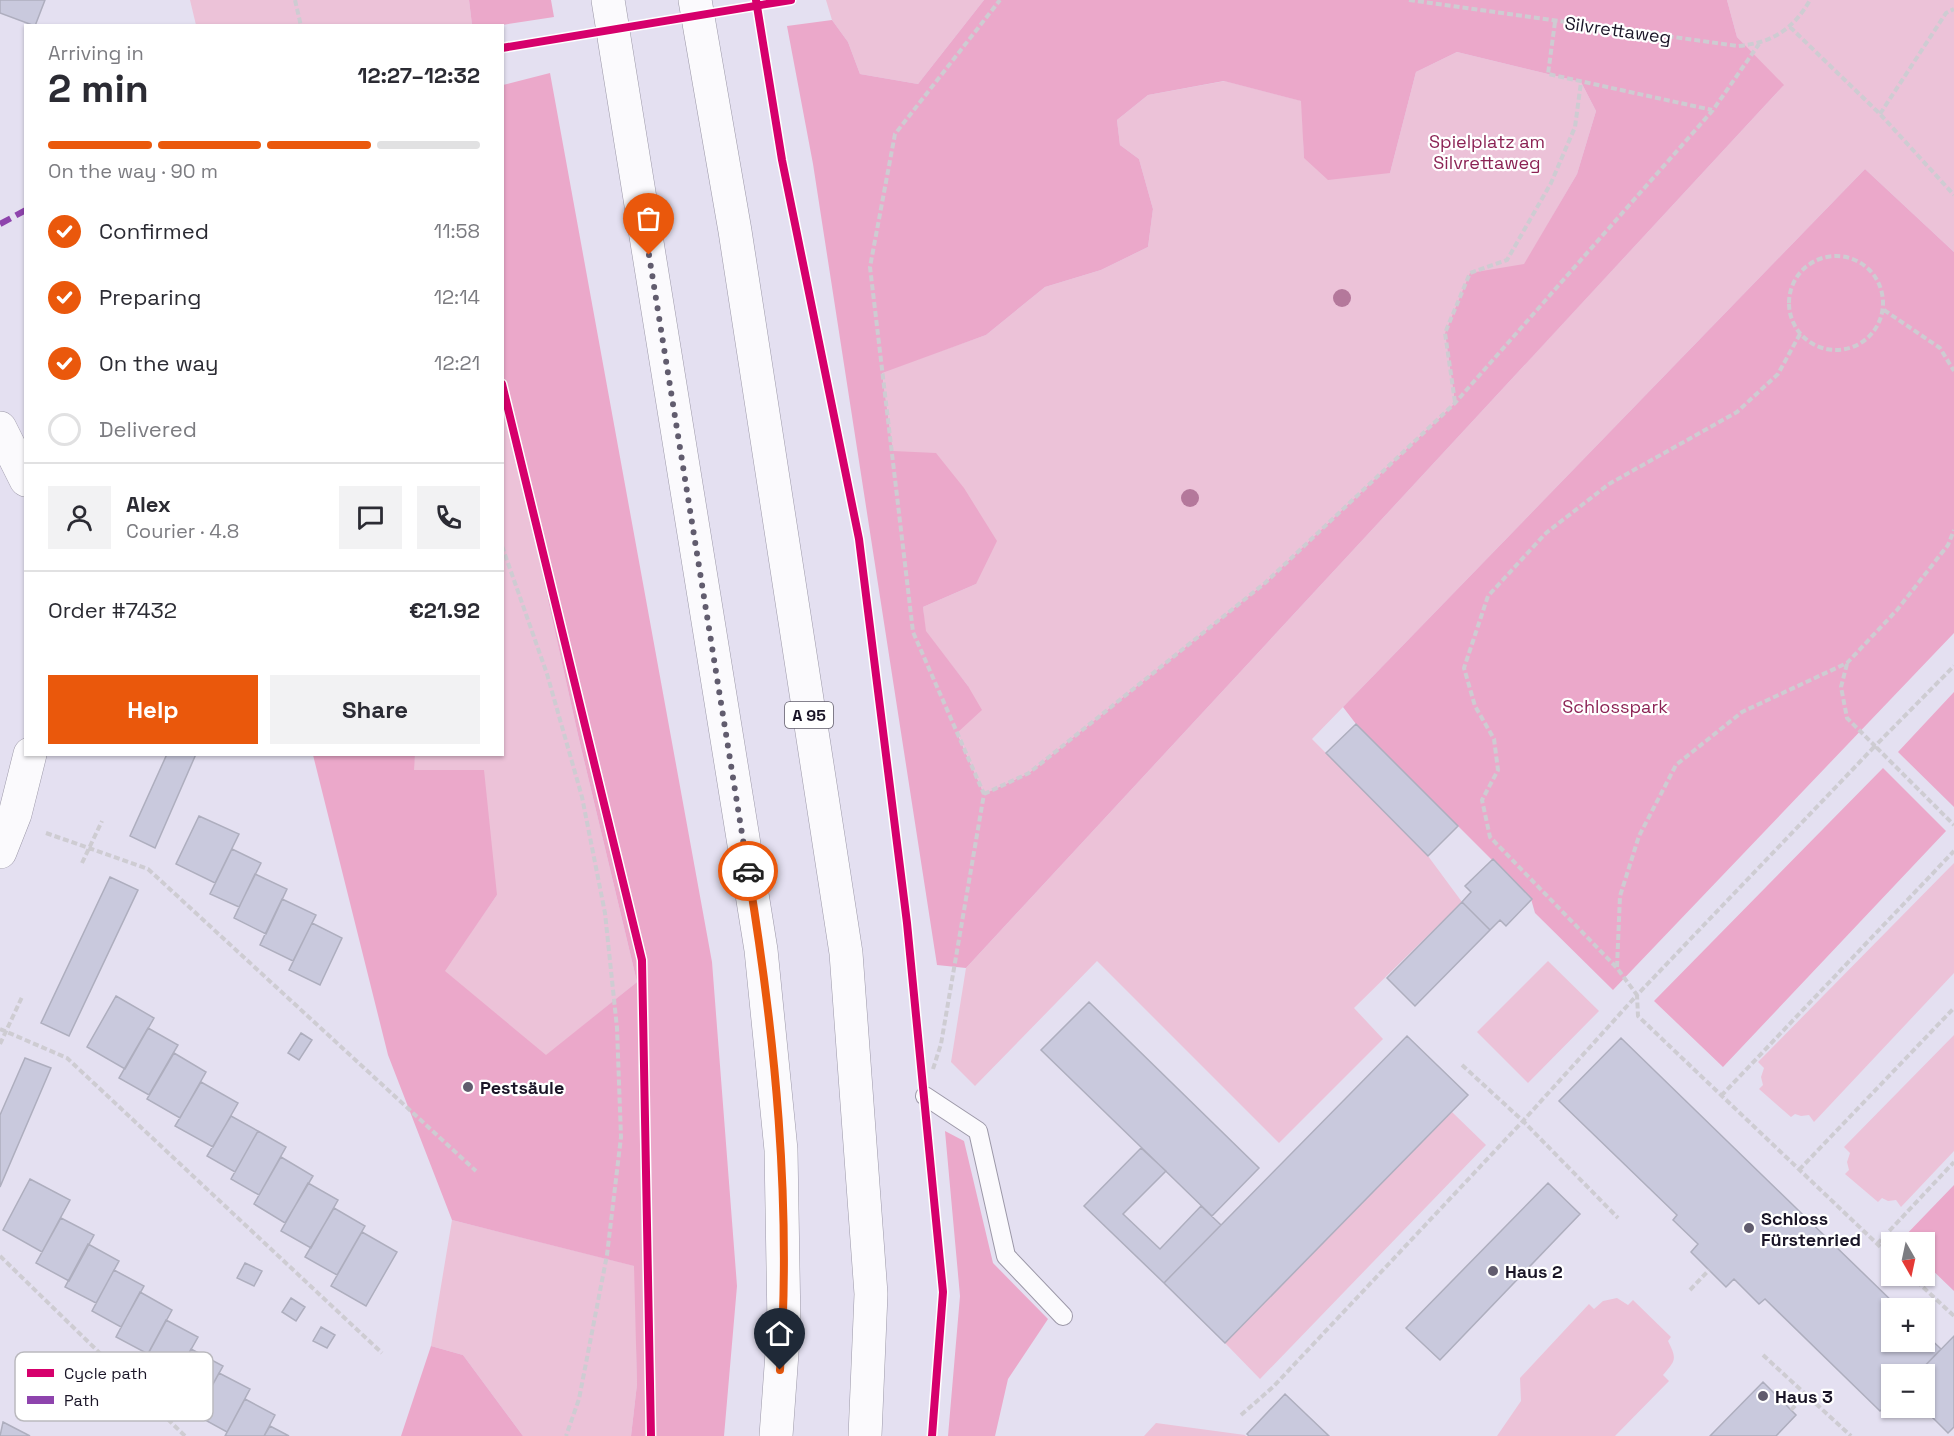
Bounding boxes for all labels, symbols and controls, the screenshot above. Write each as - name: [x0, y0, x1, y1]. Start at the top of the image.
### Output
- street label: Silvrettaweg: [1563, 11, 1673, 49]
- text: Arriving in: [48, 40, 144, 66]
- text: 12:27–12:32: [357, 61, 480, 89]
- text: 2 min: [48, 64, 149, 113]
- park label: Spielplatz am Silvrettaweg: [1429, 130, 1545, 174]
- text: On the way · 90 m: [48, 158, 218, 184]
- pin: [623, 193, 674, 255]
- icon: bag: [632, 202, 665, 235]
- icon: check: [48, 215, 81, 248]
- text: Confirmed: [99, 217, 209, 245]
- text: 11:58: [434, 218, 480, 244]
- icon: check: [48, 281, 81, 314]
- text: Preparing: [99, 283, 201, 311]
- text: 12:14: [434, 284, 480, 310]
- icon: check: [48, 347, 81, 380]
- text: On the way: [99, 349, 218, 377]
- text: 12:21: [434, 350, 480, 376]
- text: Delivered: [99, 415, 197, 443]
- button: person: [48, 486, 111, 549]
- button: chat: [339, 486, 402, 549]
- button: phone: [417, 486, 480, 549]
- text: Alex: [126, 490, 171, 518]
- text: Courier · 4.8: [126, 518, 239, 544]
- text: Order #7432: [48, 596, 177, 624]
- text: €21.92: [409, 596, 480, 624]
- button: Help: [48, 675, 258, 744]
- button: Share: [270, 675, 480, 744]
- park label: Schlosspark: [1562, 695, 1668, 718]
- road number: A 95: [785, 702, 833, 728]
- courier: [718, 841, 778, 901]
- icon: car: [732, 855, 765, 888]
- place label: Pestsäule: [480, 1076, 564, 1099]
- marker: Pestsäule: [461, 1080, 475, 1094]
- place label: Schloss Fürstenried: [1761, 1207, 1861, 1251]
- marker: Schloss Fürstenried: [1742, 1221, 1756, 1235]
- north arrow: [1881, 1232, 1935, 1286]
- map controls: [1881, 1232, 1935, 1418]
- place label: Haus 2: [1505, 1260, 1563, 1283]
- marker: Haus 2: [1486, 1264, 1500, 1278]
- button: +: [1881, 1298, 1935, 1352]
- pin: [754, 1308, 805, 1370]
- icon: home: [763, 1317, 796, 1350]
- legend: [15, 1352, 213, 1421]
- text: Cycle path: [64, 1363, 147, 1384]
- button: −: [1881, 1364, 1935, 1418]
- place label: Haus 3: [1775, 1385, 1833, 1408]
- marker: Haus 3: [1756, 1389, 1770, 1403]
- text: Path: [64, 1390, 99, 1411]

